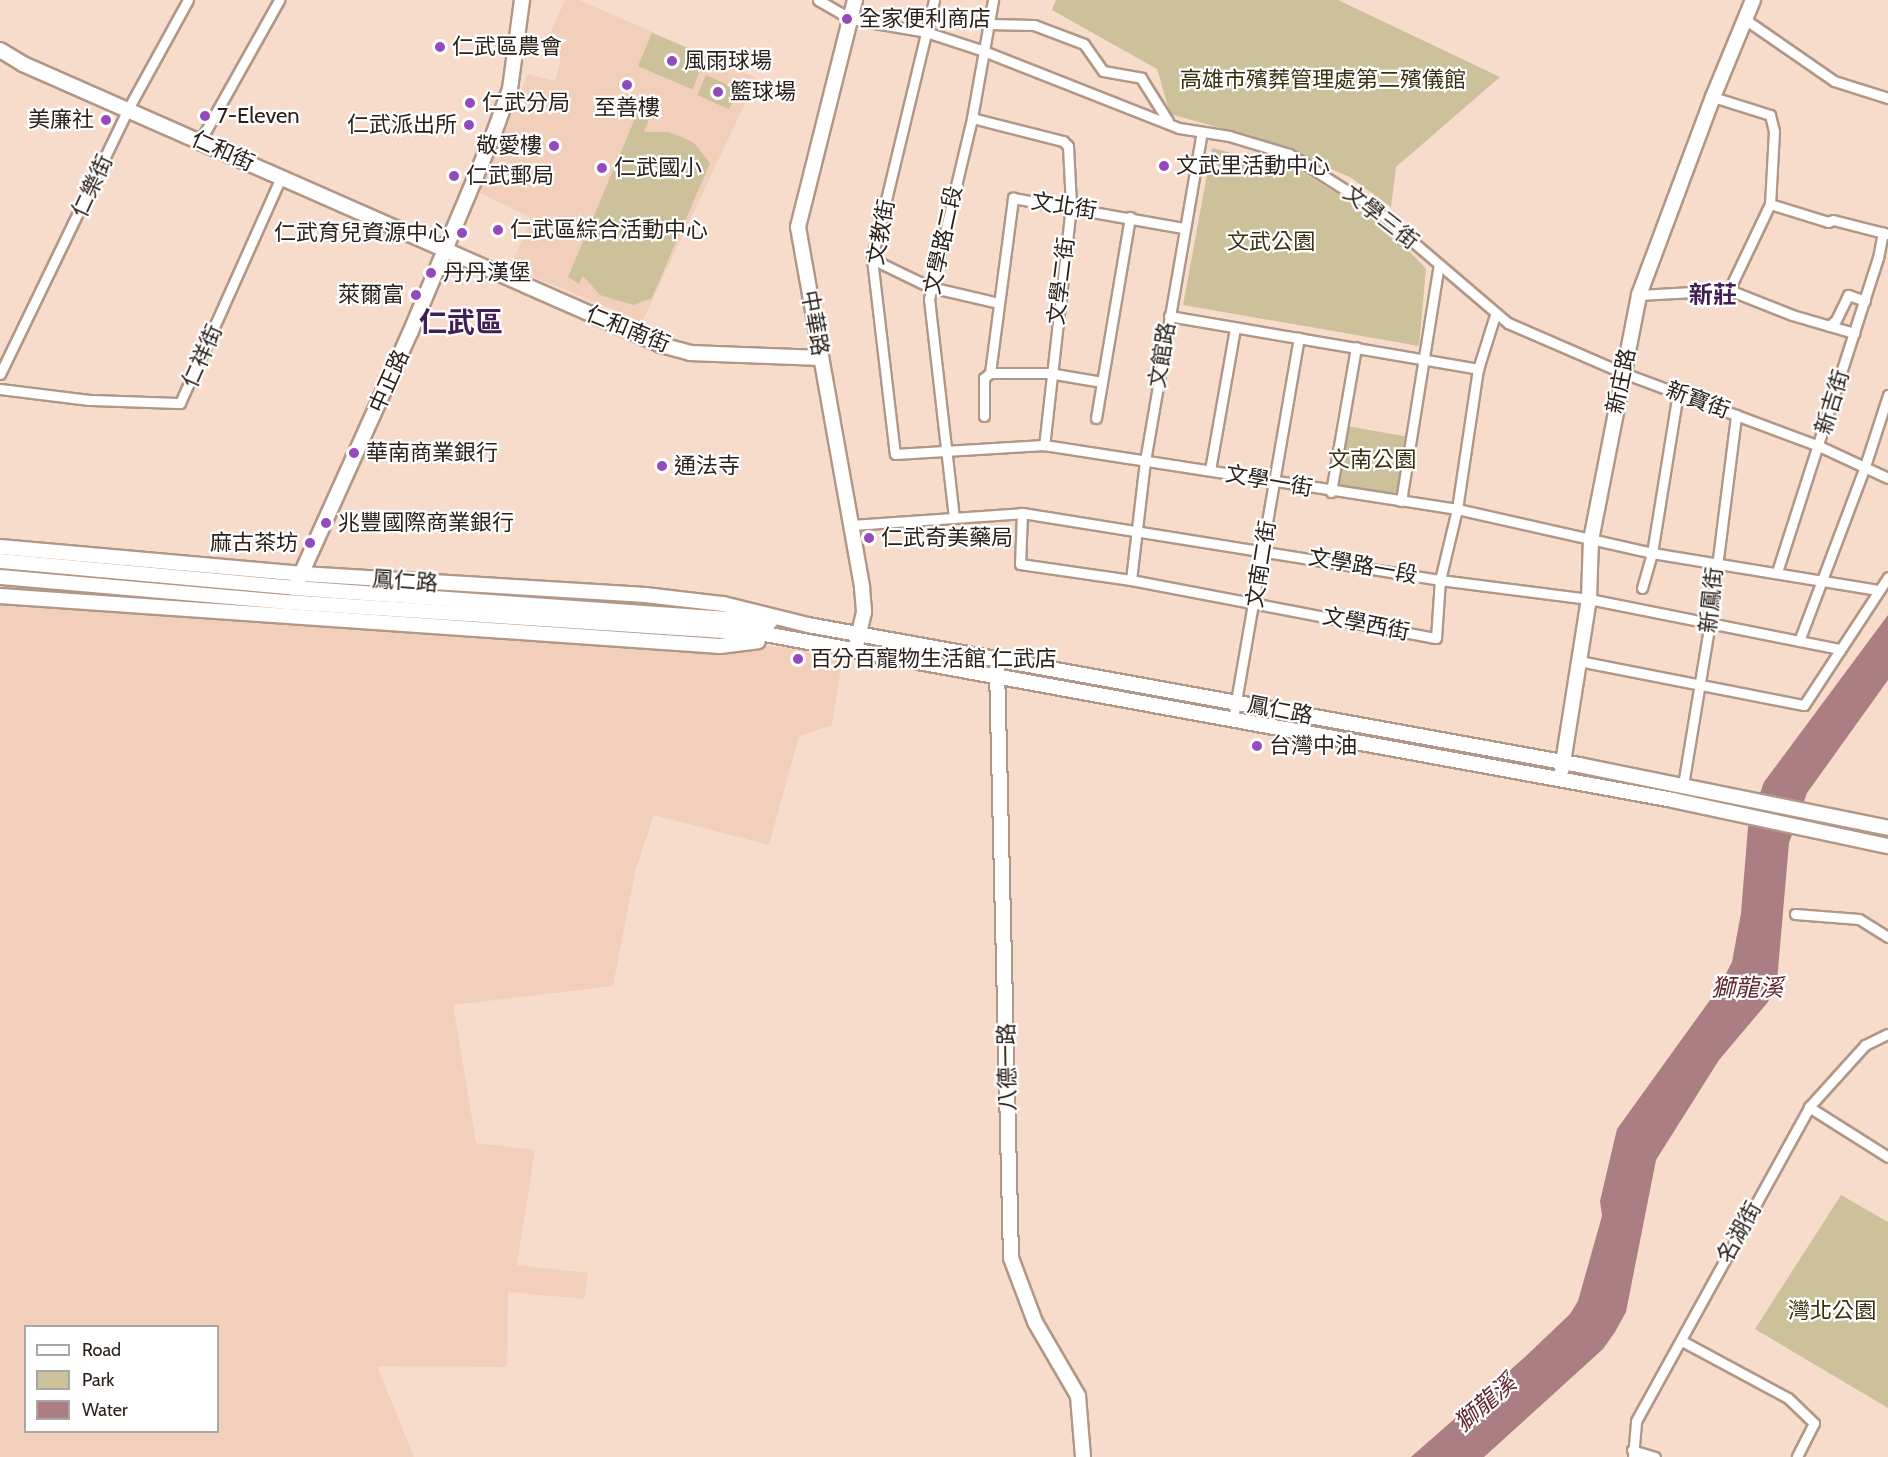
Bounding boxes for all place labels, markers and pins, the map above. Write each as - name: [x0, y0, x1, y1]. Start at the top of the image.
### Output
- place label: 全家便利商店: [859, 6, 991, 32]
- marker: 全家便利商店: [840, 12, 854, 26]
- place label: 仁武區農會: [452, 34, 562, 60]
- marker: 仁武區農會: [433, 40, 447, 54]
- place label: 風雨球場: [684, 48, 772, 74]
- marker: 風雨球場: [665, 54, 679, 68]
- marker: 至善樓: [620, 78, 634, 92]
- place label: 籃球場: [730, 79, 796, 105]
- marker: 籃球場: [711, 85, 725, 99]
- place label: 仁武分局: [482, 90, 570, 116]
- place label: 至善樓: [594, 95, 660, 121]
- marker: 仁武分局: [463, 96, 477, 110]
- place label: 7-Eleven: [217, 103, 300, 129]
- place label: 美廉社: [28, 107, 94, 133]
- marker: 7-Eleven: [198, 109, 212, 123]
- place label: 仁武派出所: [347, 112, 457, 138]
- marker: 美廉社: [99, 113, 113, 127]
- marker: 仁武派出所: [462, 118, 476, 132]
- place label: 敬愛樓: [476, 133, 542, 159]
- marker: 敬愛樓: [547, 139, 561, 153]
- place label: 文武里活動中心: [1176, 153, 1330, 179]
- place label: 仁武國小: [614, 155, 702, 181]
- marker: 文武里活動中心: [1157, 159, 1171, 173]
- marker: 仁武國小: [595, 161, 609, 175]
- place label: 仁武郵局: [466, 163, 554, 189]
- marker: 仁武郵局: [447, 169, 461, 183]
- place label: 仁武區綜合活動中心: [510, 217, 708, 243]
- place label: 仁武育兒資源中心: [274, 220, 450, 246]
- marker: 仁武區綜合活動中心: [491, 223, 505, 237]
- marker: 仁武育兒資源中心: [455, 226, 469, 240]
- place label: 丹丹漢堡: [443, 260, 531, 286]
- marker: 丹丹漢堡: [424, 266, 438, 280]
- place label: 萊爾富: [338, 282, 404, 308]
- marker: 萊爾富: [409, 288, 423, 302]
- place label: 華南商業銀行: [366, 440, 498, 466]
- marker: 華南商業銀行: [347, 446, 361, 460]
- place label: 通法寺: [674, 453, 740, 479]
- marker: 通法寺: [655, 459, 669, 473]
- place label: 兆豐國際商業銀行: [338, 510, 514, 536]
- marker: 兆豐國際商業銀行: [319, 516, 333, 530]
- place label: 仁武奇美藥局: [881, 525, 1013, 551]
- place label: 麻古茶坊: [210, 530, 298, 556]
- marker: 仁武奇美藥局: [862, 531, 876, 545]
- marker: 麻古茶坊: [303, 536, 317, 550]
- place label: 百分百寵物生活館 仁武店: [810, 646, 1057, 672]
- marker: 百分百寵物生活館 仁武店: [791, 652, 805, 666]
- place label: 台灣中油: [1269, 733, 1357, 759]
- marker: 台灣中油: [1250, 739, 1264, 753]

